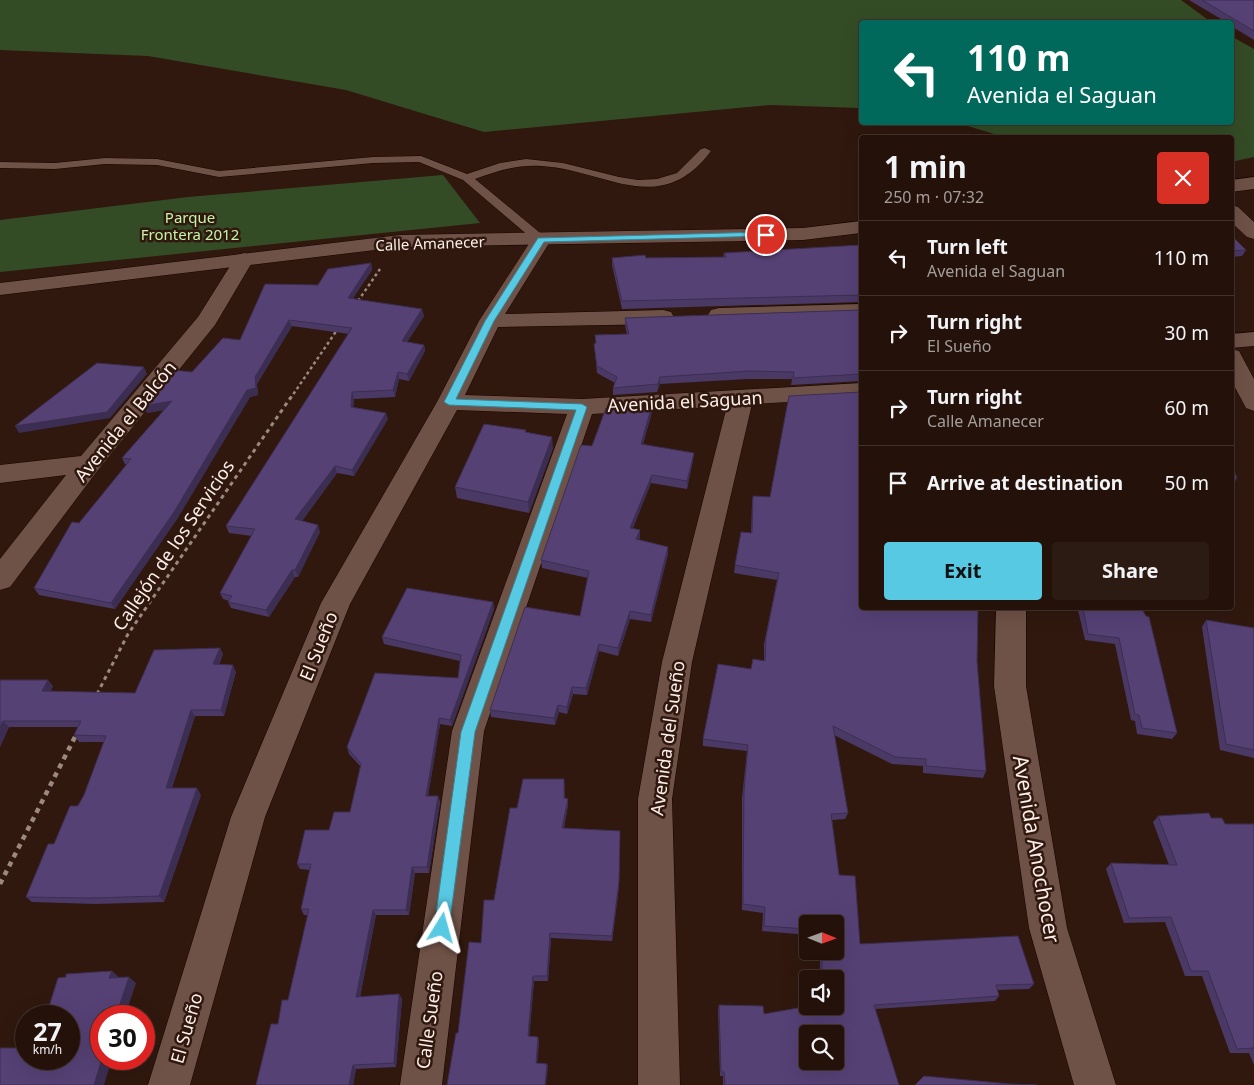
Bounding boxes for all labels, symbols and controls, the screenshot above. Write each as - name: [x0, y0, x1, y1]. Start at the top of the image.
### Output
- text: 110 m: [967, 34, 1070, 81]
- icon: left: [884, 40, 949, 105]
- text: Avenida el Saguan: [967, 79, 1157, 109]
- text: 1 min: [884, 146, 967, 187]
- button: close: [1157, 152, 1209, 204]
- text: 250 m · 07:32: [884, 186, 984, 208]
- park label: Parque Frontera 2012: [141, 207, 239, 244]
- pin: [745, 214, 787, 256]
- icon: arrive: [752, 221, 780, 249]
- street label: Calle Amanecer: [375, 231, 485, 255]
- text: Turn left: [927, 234, 1008, 260]
- icon: left: [884, 244, 912, 272]
- text: 110 m: [1154, 245, 1209, 271]
- text: Avenida el Saguan: [927, 260, 1065, 282]
- text: Turn right: [927, 309, 1022, 335]
- icon: right: [884, 319, 912, 347]
- text: 30 m: [1165, 320, 1209, 346]
- text: El Sueño: [927, 335, 991, 357]
- street label: Avenida el Balcón: [69, 356, 181, 486]
- text: Turn right: [927, 384, 1022, 410]
- street label: Avenida el Saguan: [607, 385, 763, 417]
- icon: right: [884, 394, 912, 422]
- text: 60 m: [1165, 395, 1209, 421]
- text: Calle Amanecer: [927, 410, 1044, 432]
- street label: Callejón de los Servicios: [107, 455, 239, 635]
- icon: arrive: [884, 469, 912, 497]
- text: Arrive at destination: [927, 470, 1123, 496]
- text: 50 m: [1165, 470, 1209, 496]
- button: Exit: [884, 542, 1042, 600]
- button: Share: [1052, 542, 1209, 600]
- street label: El Sueño: [293, 608, 343, 684]
- street label: Avenida del Sueño: [644, 659, 690, 817]
- street label: Avenida Anochocer: [1007, 753, 1067, 945]
- position arrow: [415, 901, 467, 953]
- north arrow: [799, 915, 844, 960]
- map controls: [799, 915, 844, 1070]
- street label: Calle Sueño: [410, 969, 448, 1071]
- button: sound: [799, 970, 844, 1015]
- street label: El Sueño: [164, 990, 208, 1066]
- speed limit sign: 30: [90, 1005, 155, 1070]
- text: 27: [33, 1014, 62, 1048]
- button: search: [799, 1025, 844, 1070]
- text: km/h: [33, 1041, 62, 1058]

